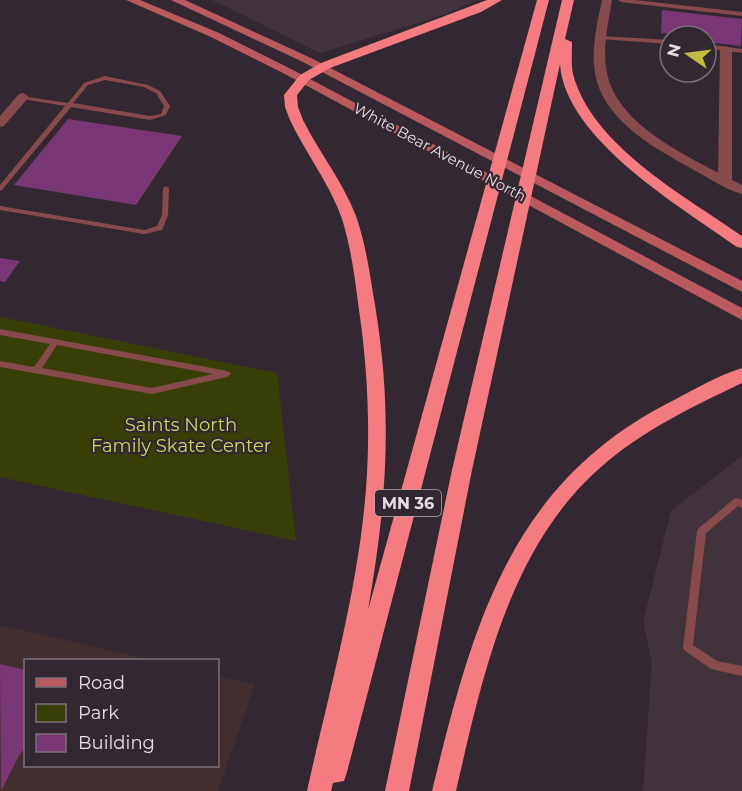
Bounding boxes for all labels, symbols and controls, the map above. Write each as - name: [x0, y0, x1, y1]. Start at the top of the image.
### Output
- north arrow: [658, 24, 718, 84]
- text: N: [663, 42, 685, 59]
- street label: White Bear Avenue North: [350, 98, 530, 206]
- park label: Saints North Family Skate Center: [91, 414, 271, 457]
- road number: MN 36: [375, 490, 441, 516]
- legend: [24, 659, 219, 767]
- text: Road: [78, 672, 125, 694]
- text: Park: [78, 702, 119, 724]
- text: Building: [78, 732, 155, 754]

